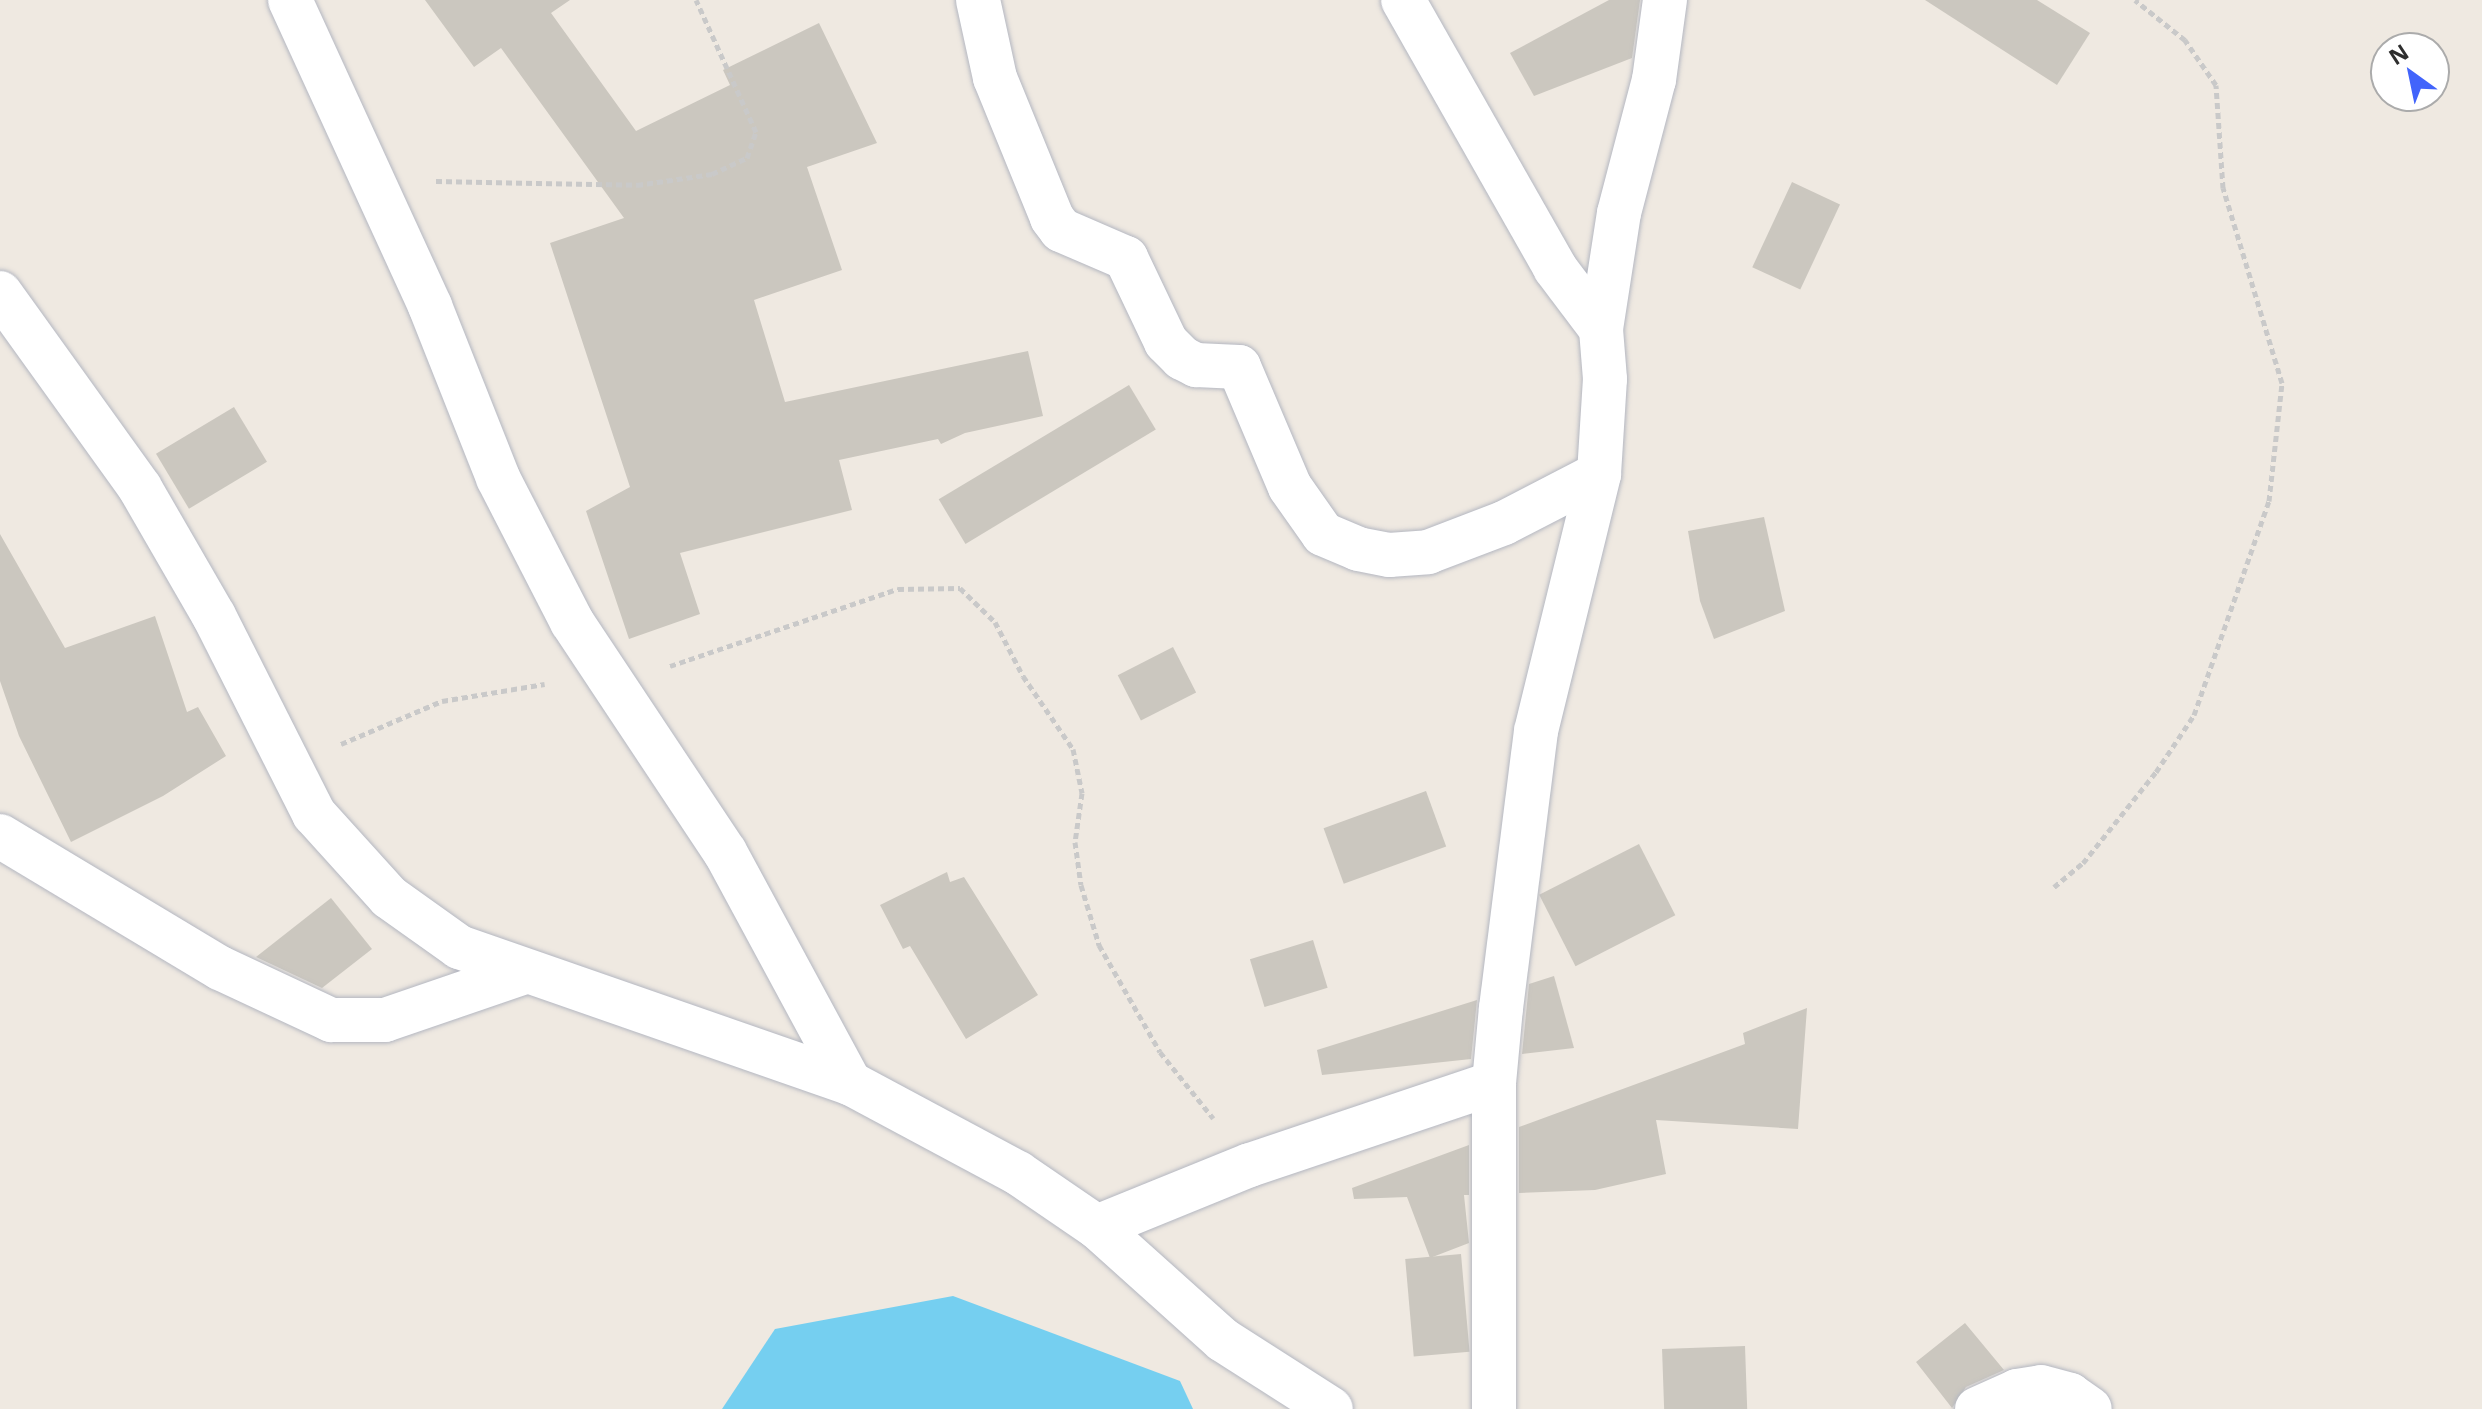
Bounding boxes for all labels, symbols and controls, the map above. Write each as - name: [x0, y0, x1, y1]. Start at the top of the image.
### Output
- north arrow: [2370, 32, 2450, 112]
- text: N: [2382, 36, 2414, 71]

